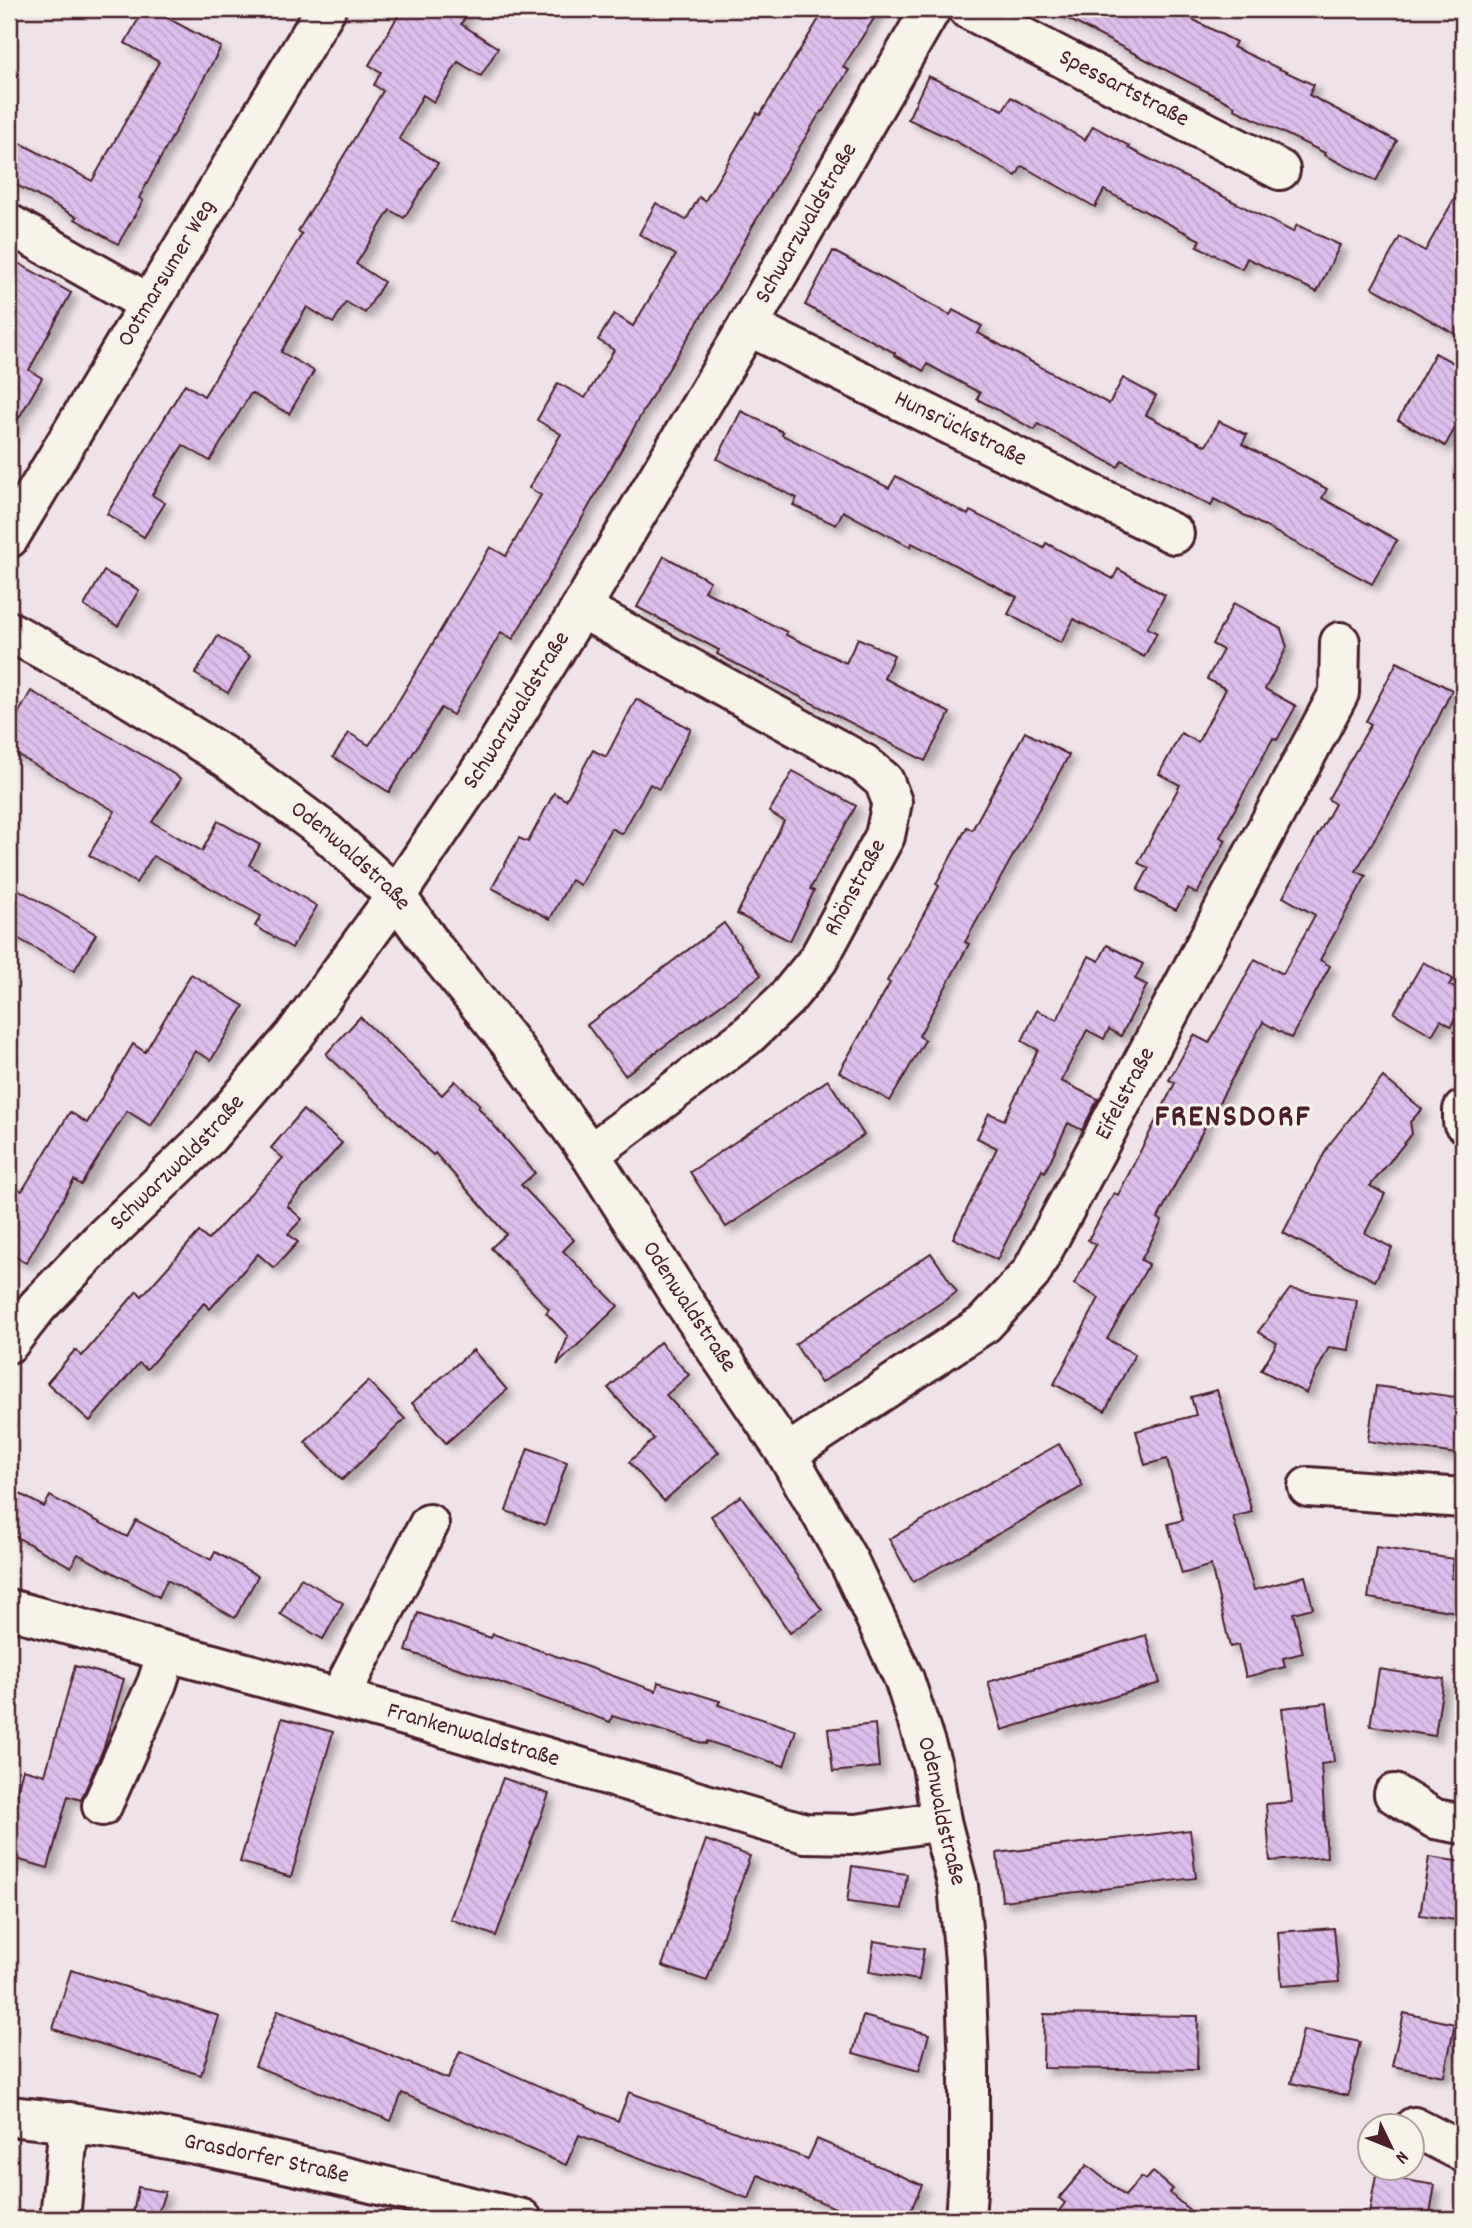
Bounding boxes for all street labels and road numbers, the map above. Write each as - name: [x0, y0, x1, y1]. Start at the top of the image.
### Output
- street label: Spessartstraße: [1052, 41, 1195, 137]
- street label: Schwarzwaldstraße: [747, 137, 867, 310]
- street label: Ootmarsumer Weg: [110, 194, 225, 354]
- street label: Hunsrückstraße: [888, 383, 1032, 476]
- street label: Schwarzwaldstraße: [455, 625, 579, 797]
- street label: Odenwaldstraße: [282, 793, 419, 918]
- street label: Rhönstraße: [816, 833, 896, 943]
- street label: Eifelstraße: [1087, 1041, 1165, 1147]
- street label: Schwarzwaldstraße: [102, 1087, 254, 1240]
- street label: Odenwaldstraße: [633, 1235, 744, 1380]
- street label: Frankenwaldstraße: [383, 1695, 563, 1777]
- street label: Odenwaldstraße: [907, 1732, 974, 1889]
- street label: Grasdorfer Straße: [181, 2125, 352, 2194]

